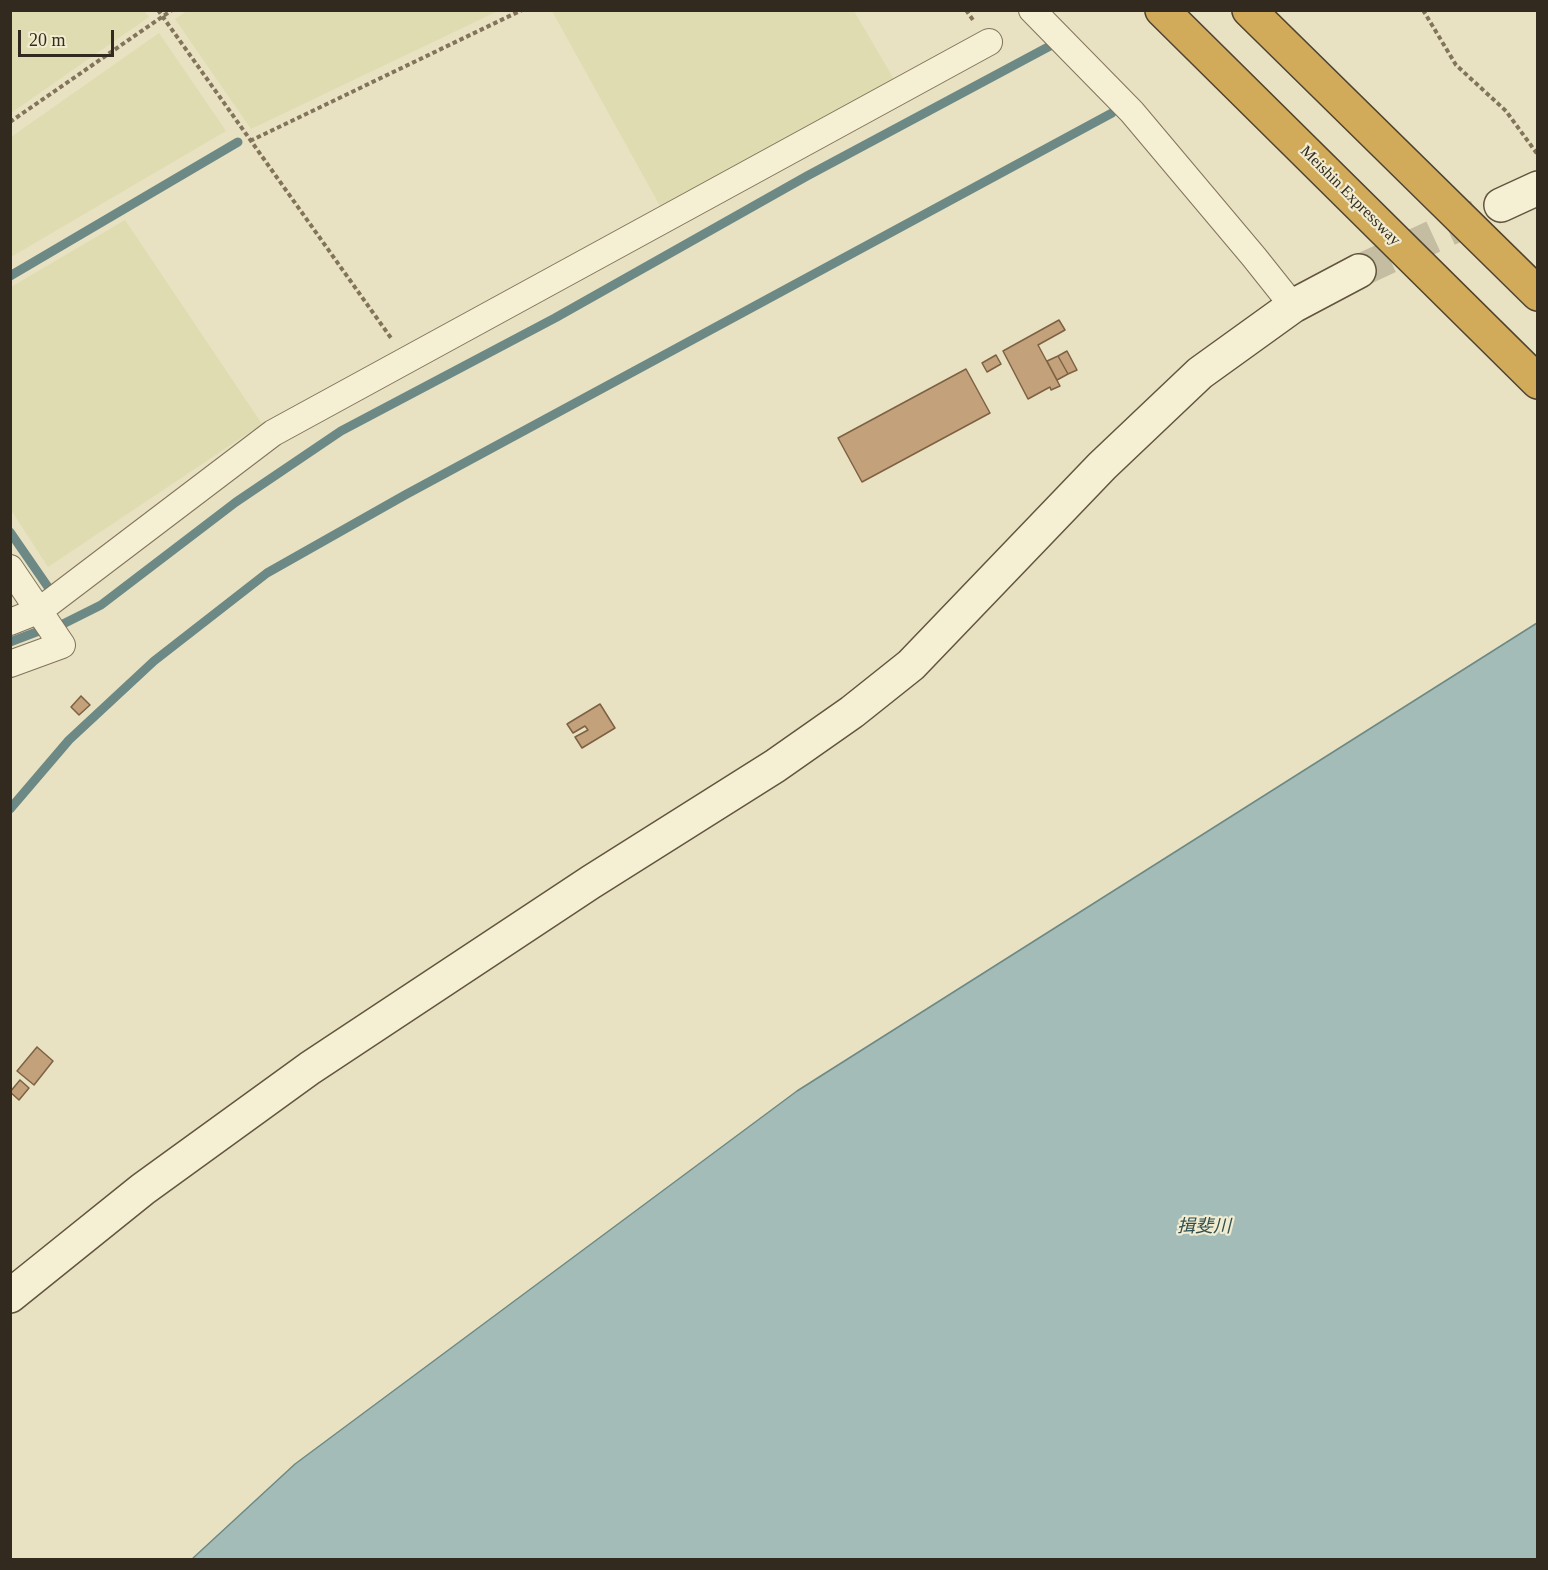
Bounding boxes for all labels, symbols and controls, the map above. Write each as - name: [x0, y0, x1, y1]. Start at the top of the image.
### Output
- scale bar: [21, 18, 117, 56]
- text: 20 m: [29, 30, 66, 50]
- street label: Meishin Expressway: [1296, 142, 1404, 250]
- water label: 揖斐川: [1177, 1216, 1231, 1238]

